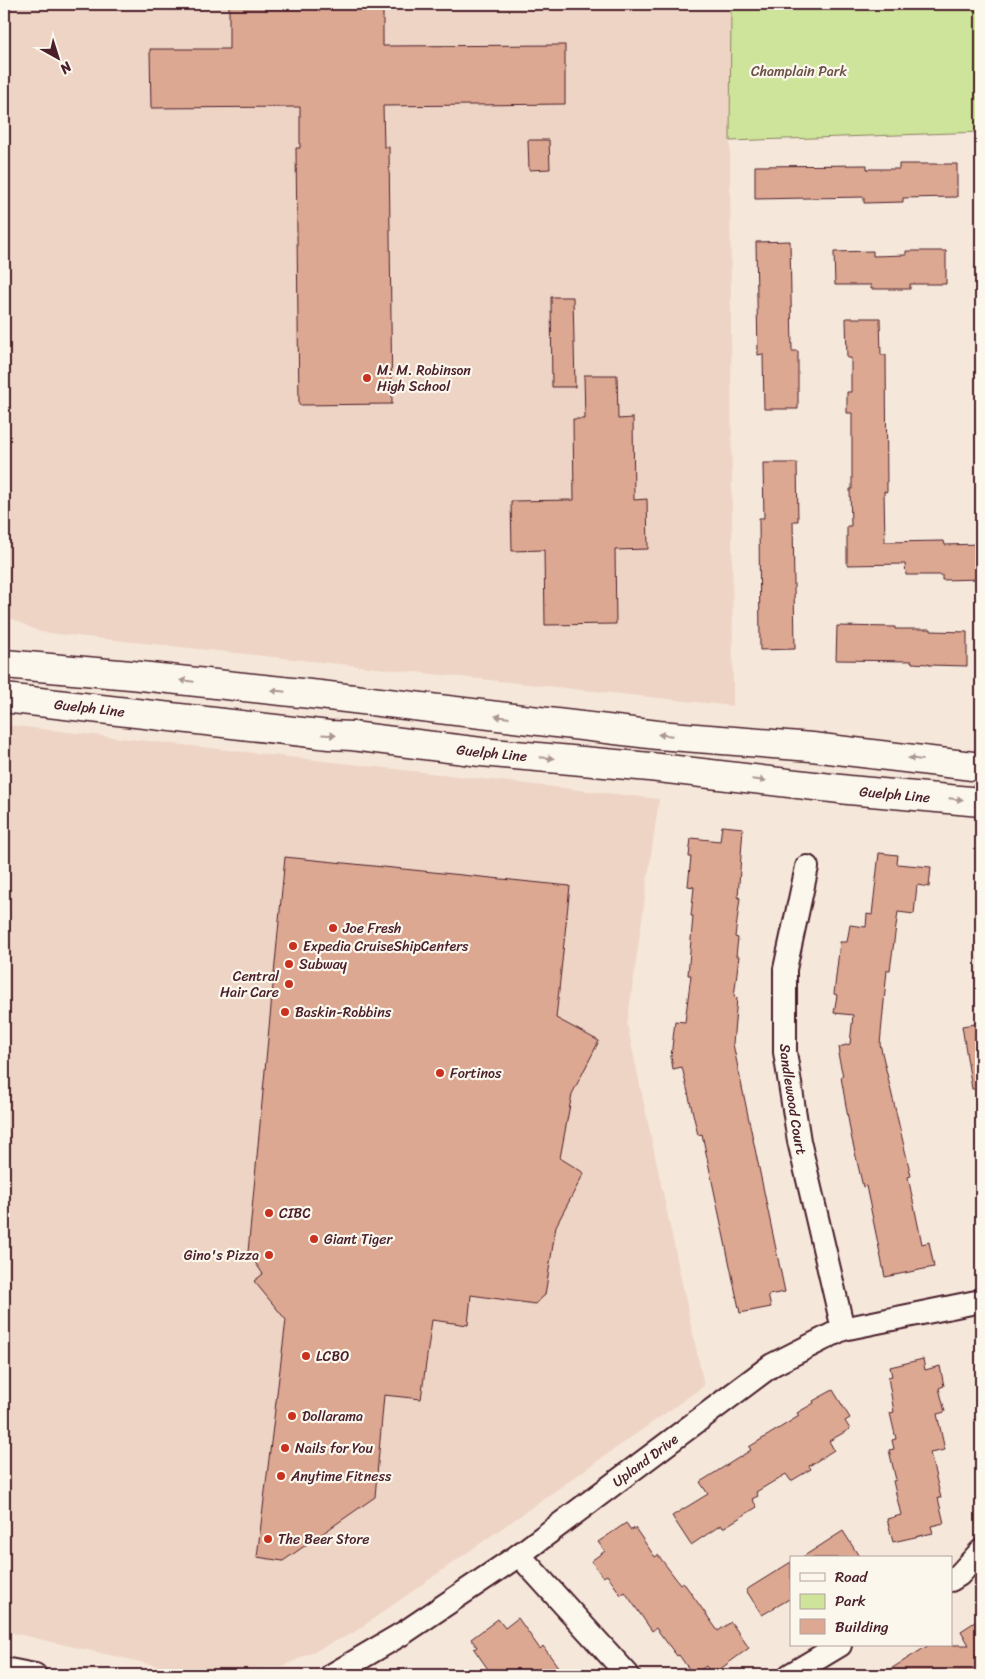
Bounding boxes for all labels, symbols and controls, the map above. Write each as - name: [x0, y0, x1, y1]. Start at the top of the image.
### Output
- north arrow: [32, 32, 82, 82]
- text: N: [54, 54, 78, 81]
- park label: Champlain Park: [751, 59, 848, 84]
- place label: M. M. Robinson High School: [377, 358, 471, 399]
- marker: M. M. Robinson High School: [361, 372, 373, 384]
- one-way arrow: [179, 677, 195, 685]
- one-way arrow: [270, 687, 286, 695]
- street label: Guelph Line: [53, 692, 126, 725]
- one-way arrow: [494, 713, 510, 721]
- one-way arrow: [321, 731, 337, 739]
- one-way arrow: [657, 731, 673, 739]
- street label: Guelph Line: [455, 737, 528, 769]
- one-way arrow: [539, 754, 555, 762]
- one-way arrow: [907, 755, 923, 763]
- one-way arrow: [752, 776, 768, 784]
- street label: Guelph Line: [858, 779, 931, 810]
- one-way arrow: [948, 795, 964, 803]
- place label: Joe Fresh: [342, 916, 401, 941]
- marker: Joe Fresh: [327, 922, 339, 934]
- place label: Expedia CruiseShipCenters: [303, 934, 469, 959]
- marker: Expedia CruiseShipCenters: [287, 940, 299, 952]
- place label: Subway: [299, 952, 348, 977]
- marker: Subway: [283, 958, 295, 970]
- place label: Central Hair Care: [220, 964, 280, 1005]
- marker: Central Hair Care: [283, 978, 295, 990]
- place label: Baskin-Robbins: [295, 1000, 392, 1025]
- marker: Baskin-Robbins: [279, 1006, 291, 1018]
- street label: Sandlewood Court: [772, 1044, 814, 1157]
- place label: Fortinos: [450, 1061, 502, 1086]
- marker: Fortinos: [434, 1067, 446, 1079]
- place label: CIBC: [279, 1201, 311, 1226]
- marker: CIBC: [263, 1207, 275, 1219]
- place label: Giant Tiger: [324, 1227, 393, 1252]
- marker: Giant Tiger: [308, 1233, 320, 1245]
- place label: Gino's Pizza: [184, 1243, 259, 1268]
- marker: Gino's Pizza: [263, 1249, 275, 1261]
- place label: LCBO: [316, 1344, 349, 1369]
- marker: LCBO: [300, 1350, 312, 1362]
- place label: Dollarama: [302, 1404, 363, 1429]
- marker: Dollarama: [286, 1410, 298, 1422]
- street label: Upland Drive: [607, 1427, 684, 1494]
- place label: Nails for You: [295, 1436, 373, 1461]
- marker: Nails for You: [279, 1442, 291, 1454]
- place label: Anytime Fitness: [290, 1464, 392, 1489]
- marker: Anytime Fitness: [275, 1470, 287, 1482]
- place label: The Beer Store: [278, 1527, 369, 1552]
- marker: The Beer Store: [262, 1533, 274, 1545]
- legend: [790, 1556, 952, 1646]
- text: Road: [835, 1564, 868, 1590]
- text: Park: [835, 1588, 866, 1614]
- text: Building: [835, 1614, 889, 1640]

